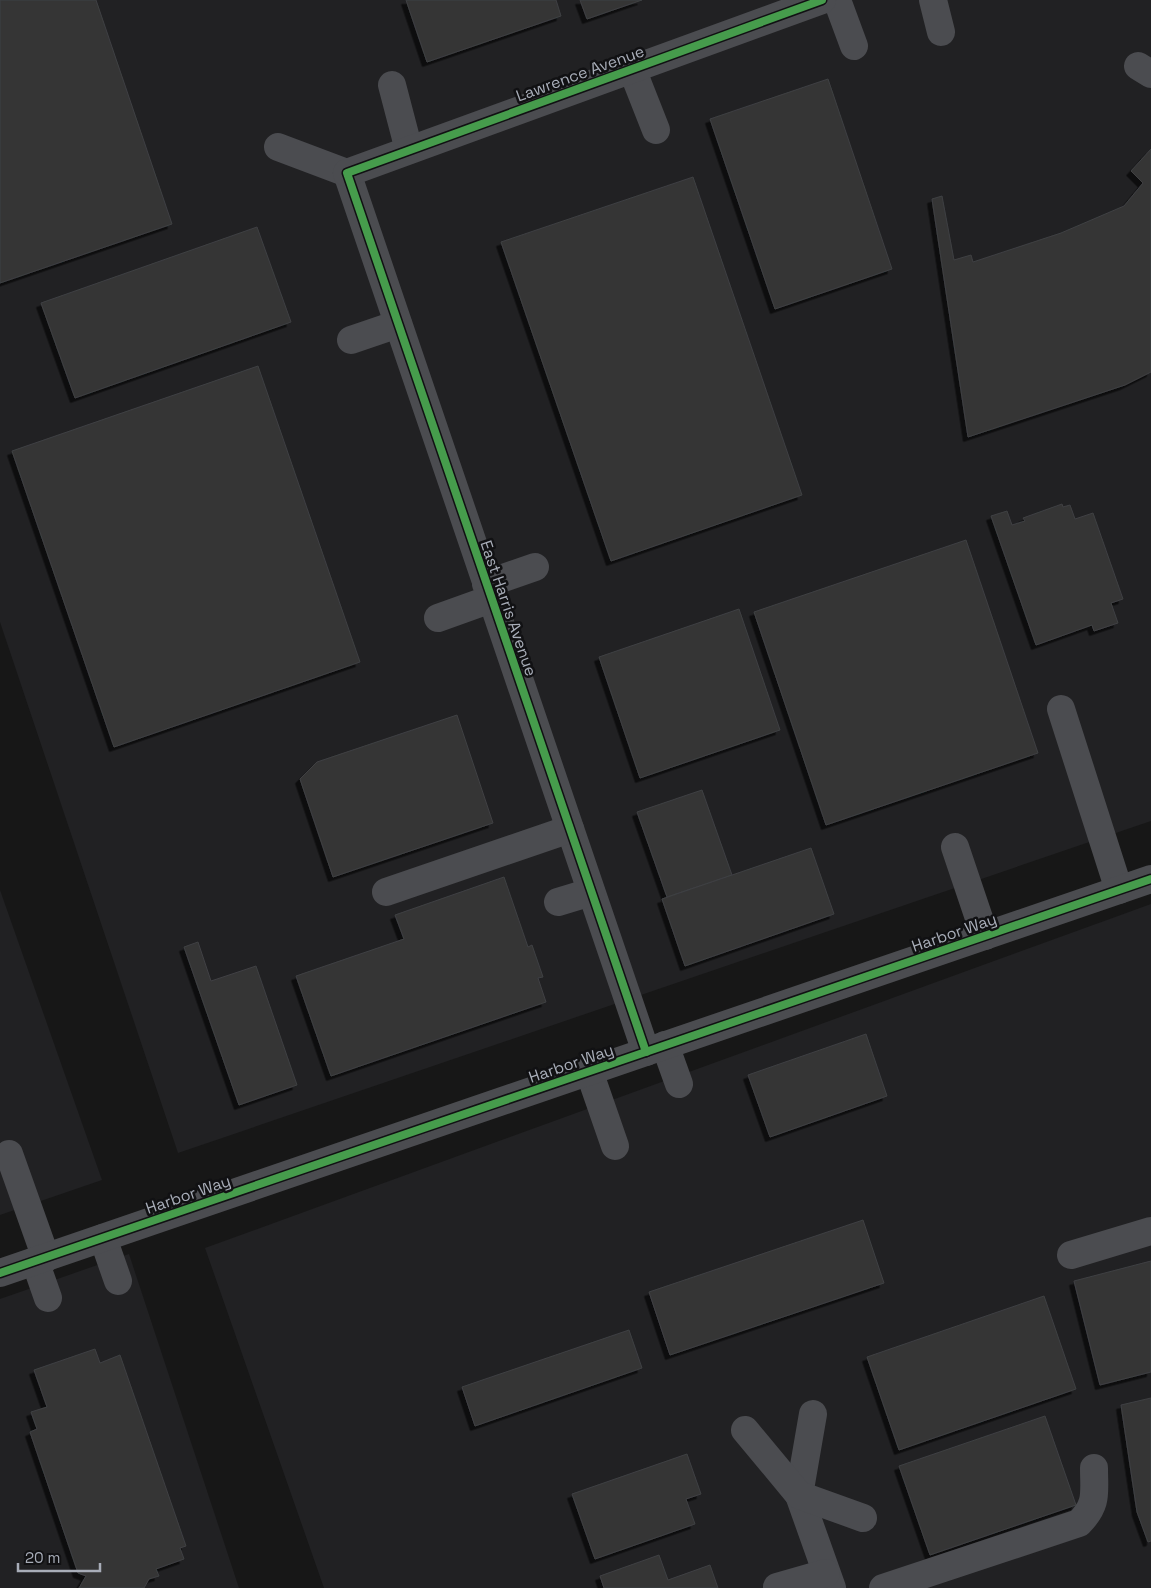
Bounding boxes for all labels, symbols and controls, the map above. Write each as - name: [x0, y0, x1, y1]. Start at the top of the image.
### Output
- street label: Lawrence Avenue: [513, 41, 647, 106]
- street label: East Harris Avenue: [475, 537, 542, 679]
- street label: Harbor Way: [909, 908, 999, 957]
- street label: Harbor Way: [526, 1039, 616, 1088]
- street label: Harbor Way: [143, 1170, 233, 1219]
- scale bar: [18, 1540, 100, 1572]
- text: 20 m: [25, 1548, 60, 1567]

